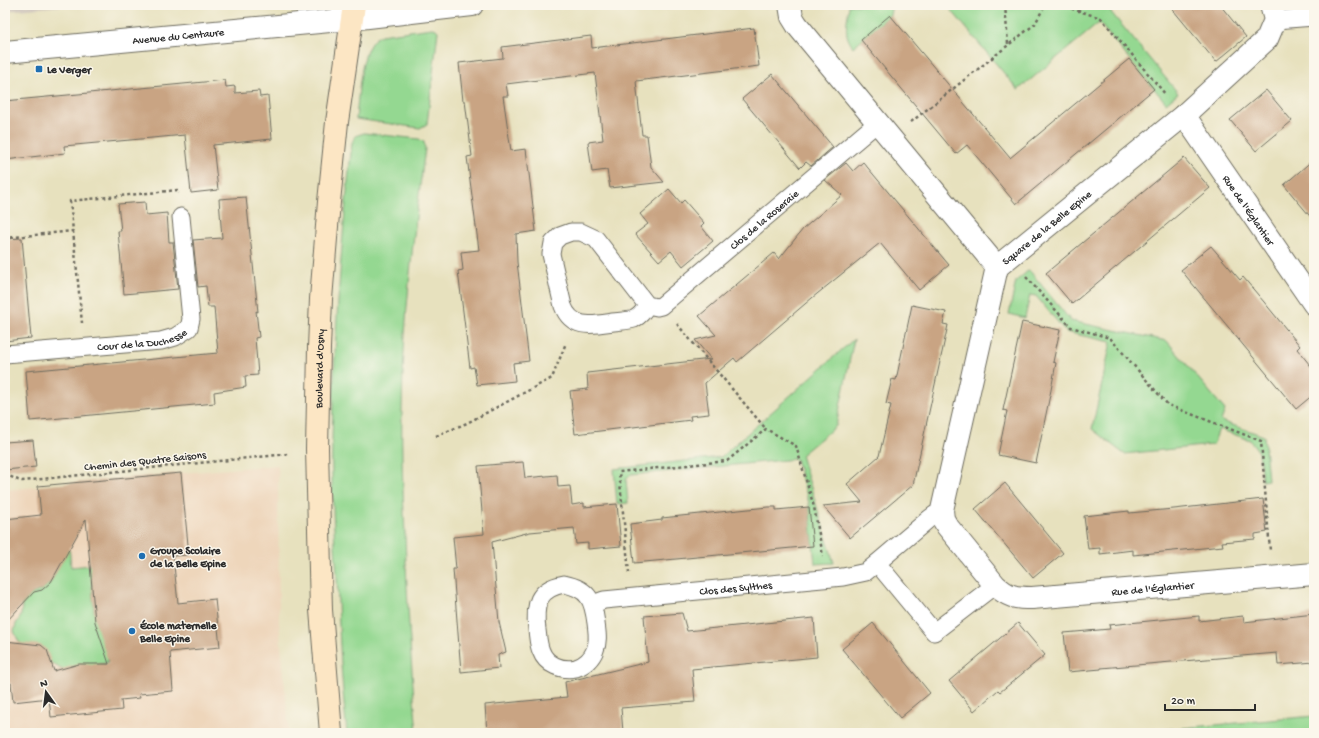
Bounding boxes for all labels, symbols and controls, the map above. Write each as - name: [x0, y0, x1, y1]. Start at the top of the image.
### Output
- street label: Avenue du Centaure: [132, 27, 225, 48]
- marker: Le Verger: [34, 64, 44, 74]
- place label: Le Verger: [47, 65, 92, 78]
- street label: Rue de l'Églantier: [1219, 173, 1276, 249]
- street label: Clos de la Roseraie: [728, 188, 802, 253]
- street label: Square de la Belle Epine: [1001, 189, 1095, 268]
- street label: Cour de la Duchesse: [97, 327, 190, 354]
- street label: Boulevard d'Osny: [314, 328, 328, 409]
- street label: Chemin des Quatre Saisons: [84, 450, 208, 474]
- place label: Groupe Scolaire de la Belle Epine: [150, 546, 227, 571]
- marker: Groupe Scolaire de la Belle Epine: [137, 551, 147, 561]
- street label: Clos des Sylthes: [699, 580, 774, 599]
- street label: Rue de l'Églantier: [1111, 580, 1196, 599]
- place label: École maternelle Belle Epine: [139, 619, 218, 646]
- marker: École maternelle Belle Epine: [127, 626, 137, 636]
- north arrow: [26, 672, 66, 712]
- text: N: [39, 678, 49, 691]
- scale bar: [1165, 686, 1255, 712]
- text: 20 m: [1171, 695, 1196, 709]

